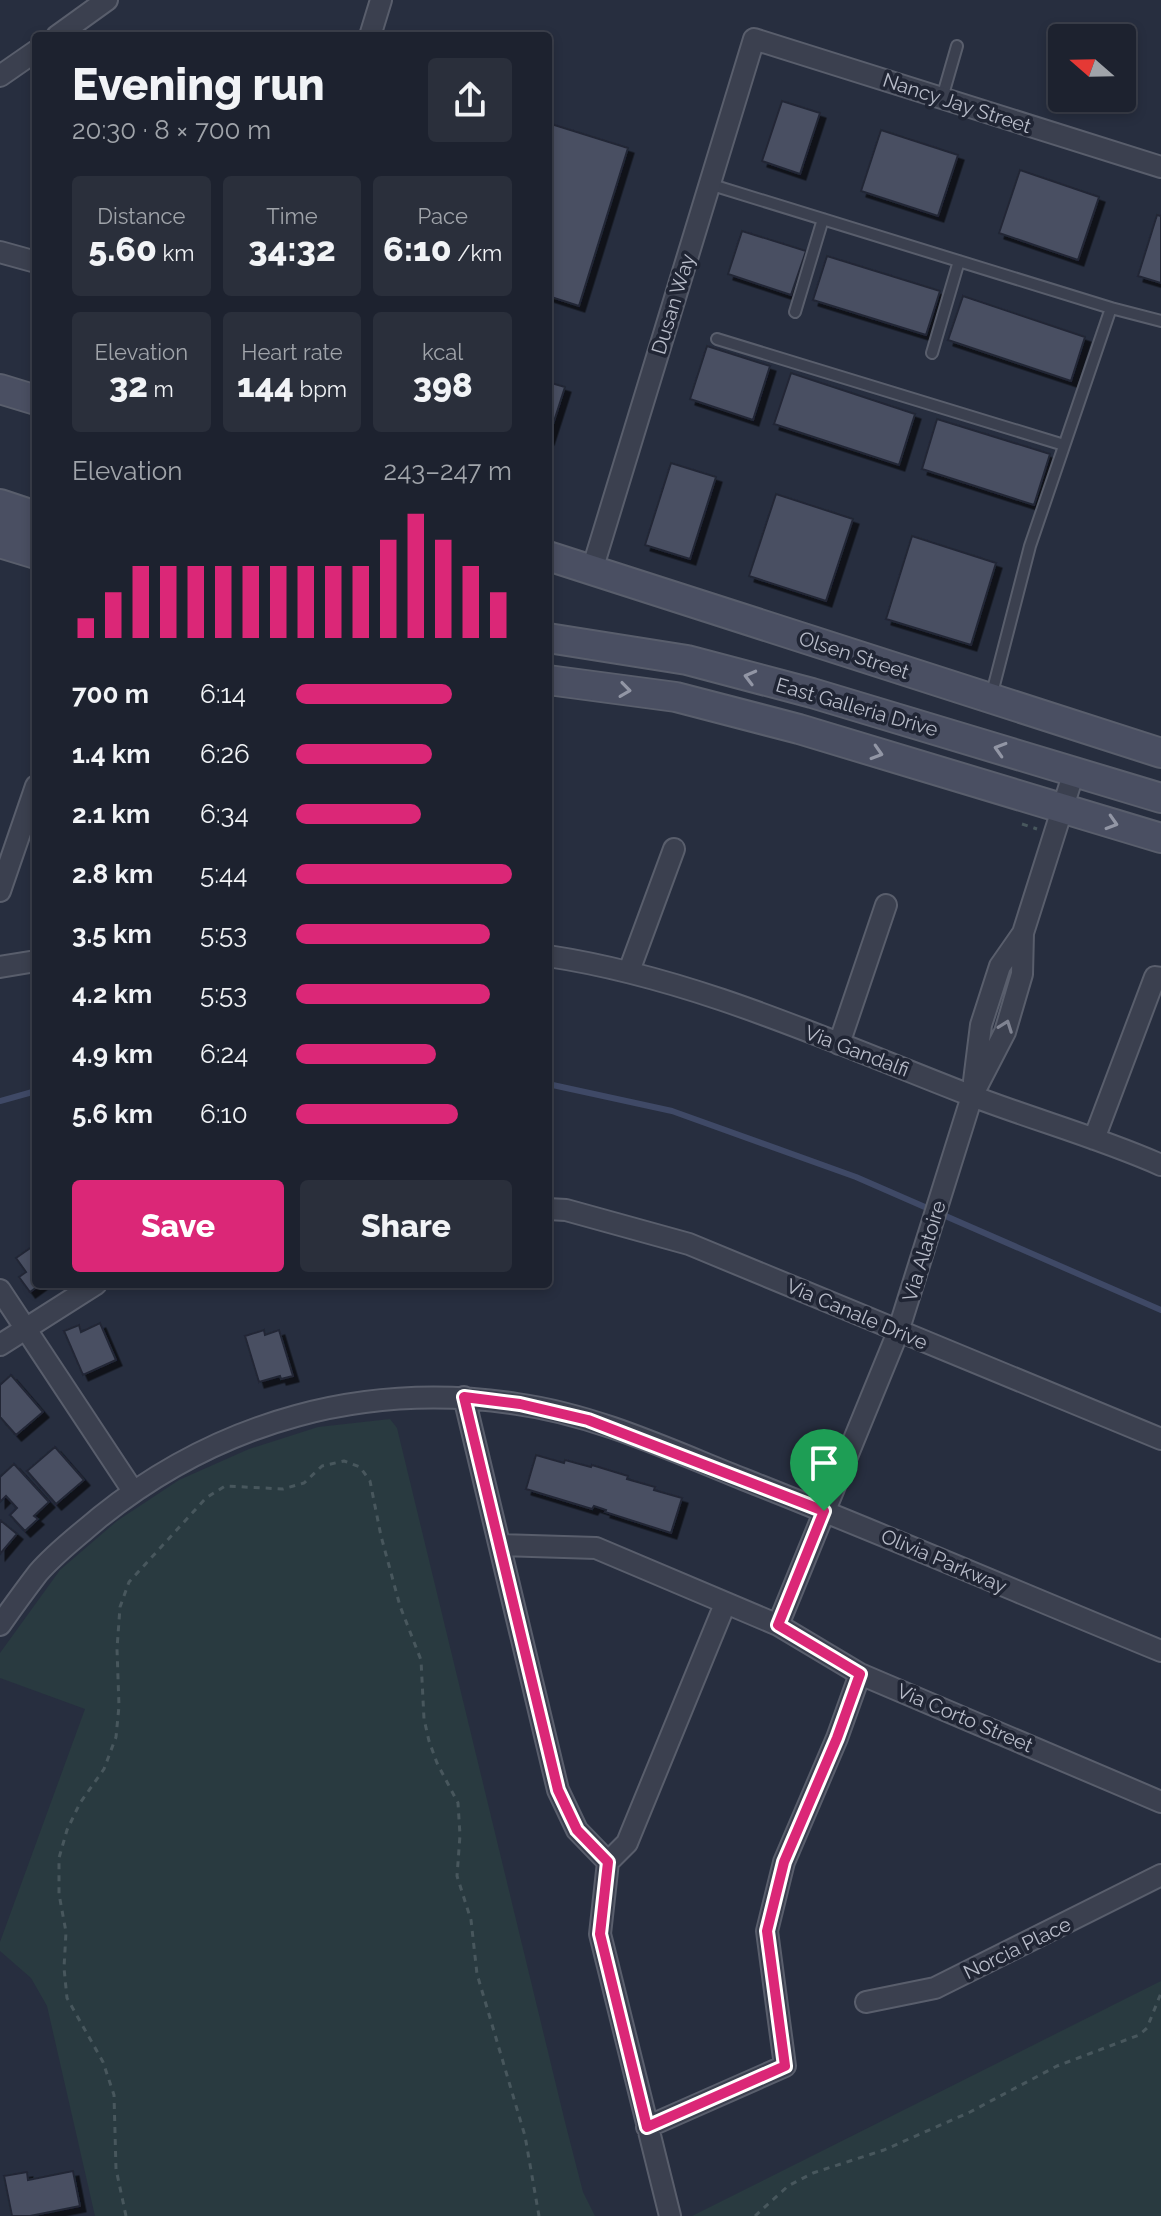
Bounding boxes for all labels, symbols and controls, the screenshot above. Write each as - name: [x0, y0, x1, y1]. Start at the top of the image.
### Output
- north arrow: [1048, 24, 1136, 112]
- map controls: [1048, 24, 1136, 112]
- button: share: [428, 58, 512, 142]
- text: Evening run: [72, 59, 325, 110]
- street label: Nancy Jay Street: [880, 68, 1034, 138]
- text: 20:30 · 8 × 700 m: [72, 115, 271, 145]
- text: Distance: [97, 203, 185, 229]
- text: Time: [266, 203, 318, 229]
- text: Pace: [417, 203, 468, 229]
- text: 5.60: [88, 229, 157, 269]
- text: 34:32: [248, 229, 336, 269]
- text: 6:10: [383, 229, 452, 269]
- text: km: [157, 240, 194, 266]
- text: /km: [452, 240, 502, 266]
- street label: Dusan Way: [646, 251, 700, 357]
- text: Elevation: [95, 339, 188, 365]
- text: Heart rate: [241, 339, 343, 365]
- text: kcal: [422, 339, 463, 365]
- text: 32: [109, 365, 148, 405]
- text: 144: [237, 365, 294, 405]
- text: 398: [413, 365, 473, 405]
- text: m: [148, 376, 174, 402]
- text: bpm: [294, 376, 347, 402]
- text: Elevation: [72, 456, 182, 486]
- text: 243–247 m: [384, 456, 512, 486]
- street label: Olsen Street: [796, 626, 912, 684]
- one-way arrow: [743, 669, 757, 686]
- street label: East Galleria Drive: [773, 672, 941, 742]
- text: 700 m: [72, 679, 149, 709]
- text: 6:14: [200, 679, 246, 709]
- one-way arrow: [618, 681, 632, 698]
- text: 1.4 km: [72, 739, 151, 769]
- text: 6:26: [200, 739, 250, 769]
- one-way arrow: [993, 742, 1007, 758]
- one-way arrow: [870, 744, 884, 760]
- text: 2.1 km: [72, 799, 150, 829]
- text: 6:34: [200, 799, 249, 829]
- one-way arrow: [1104, 814, 1118, 830]
- text: 2.8 km: [72, 859, 153, 889]
- text: 5:44: [200, 859, 247, 889]
- text: 3.5 km: [72, 919, 152, 949]
- text: 5:53: [200, 919, 247, 949]
- text: 4.2 km: [72, 979, 152, 1009]
- text: 5:53: [200, 979, 247, 1009]
- street label: Via Gandalfi: [801, 1020, 913, 1082]
- one-way arrow: [996, 1020, 1013, 1034]
- text: 4.9 km: [72, 1039, 153, 1069]
- text: 6:24: [200, 1039, 248, 1069]
- text: 5.6 km: [72, 1099, 153, 1129]
- text: 6:10: [200, 1099, 248, 1129]
- button: Save: [72, 1180, 284, 1272]
- button: Share: [300, 1180, 512, 1272]
- street label: Via Alatoire: [897, 1197, 951, 1304]
- street label: Via Canale Drive: [783, 1273, 931, 1355]
- pin: [790, 1429, 858, 1511]
- icon: arrive: [802, 1441, 846, 1485]
- street label: Olivia Parkway: [878, 1524, 1011, 1598]
- street label: Via Corto Street: [893, 1679, 1037, 1758]
- street label: Norcia Place: [959, 1912, 1075, 1984]

